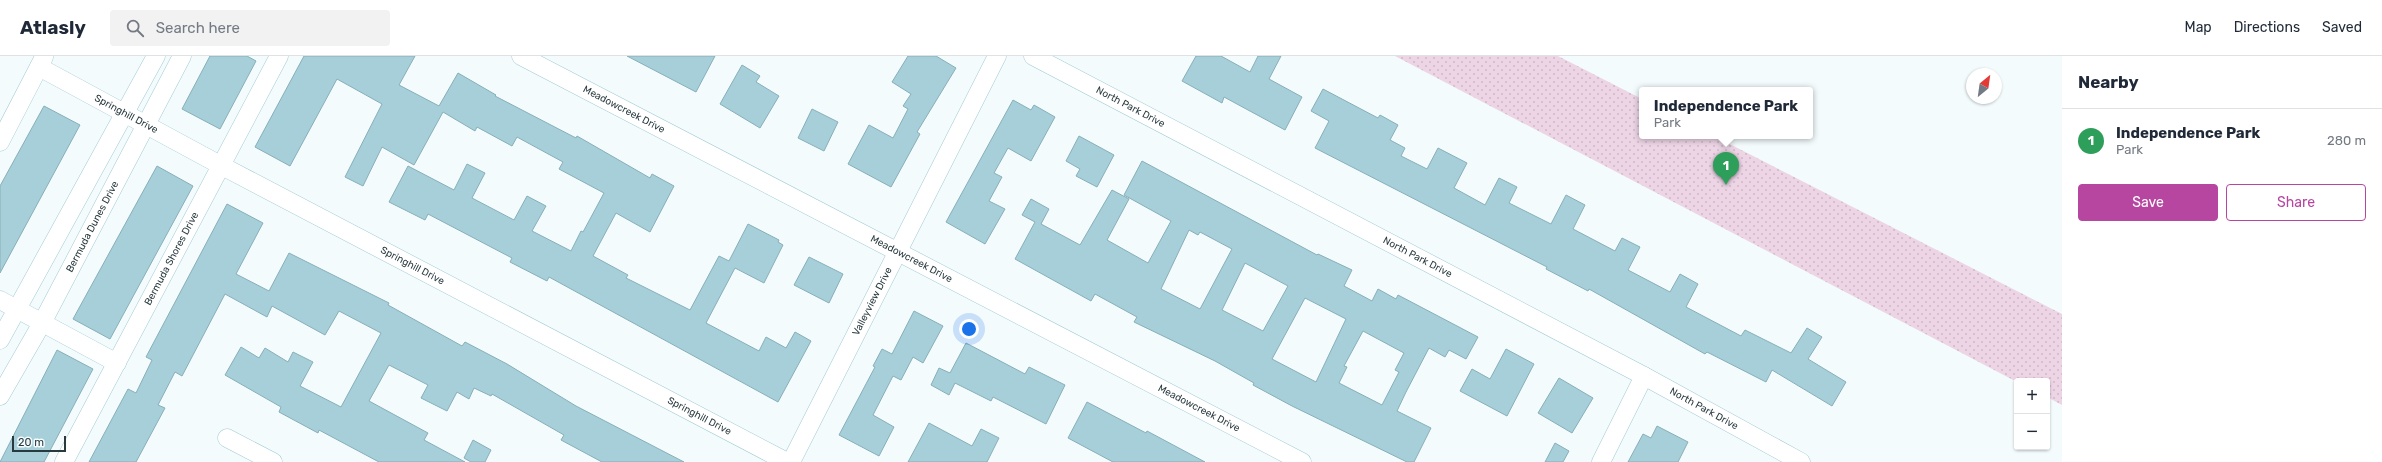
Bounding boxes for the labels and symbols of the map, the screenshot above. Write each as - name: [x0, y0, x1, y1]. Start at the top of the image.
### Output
- north arrow: [1966, 68, 2002, 104]
- street label: Meadowcreek Drive: [581, 83, 667, 136]
- street label: North Park Drive: [1094, 84, 1167, 130]
- street label: Springhill Drive: [92, 92, 160, 136]
- pin: 1: [1713, 152, 1739, 185]
- street label: Bermuda Dunes Drive: [64, 179, 122, 274]
- street label: Bermuda Shores Drive: [142, 210, 201, 308]
- street label: Meadowcreek Drive: [868, 233, 955, 285]
- street label: North Park Drive: [1381, 234, 1454, 281]
- street label: Springhill Drive: [378, 244, 447, 288]
- street label: Valleyview Drive: [850, 265, 895, 338]
- your location: [959, 319, 979, 339]
- street label: Meadowcreek Drive: [1156, 382, 1242, 435]
- street label: North Park Drive: [1668, 385, 1741, 433]
- street label: Springhill Drive: [665, 394, 734, 438]
- scale bar: [12, 434, 66, 453]

